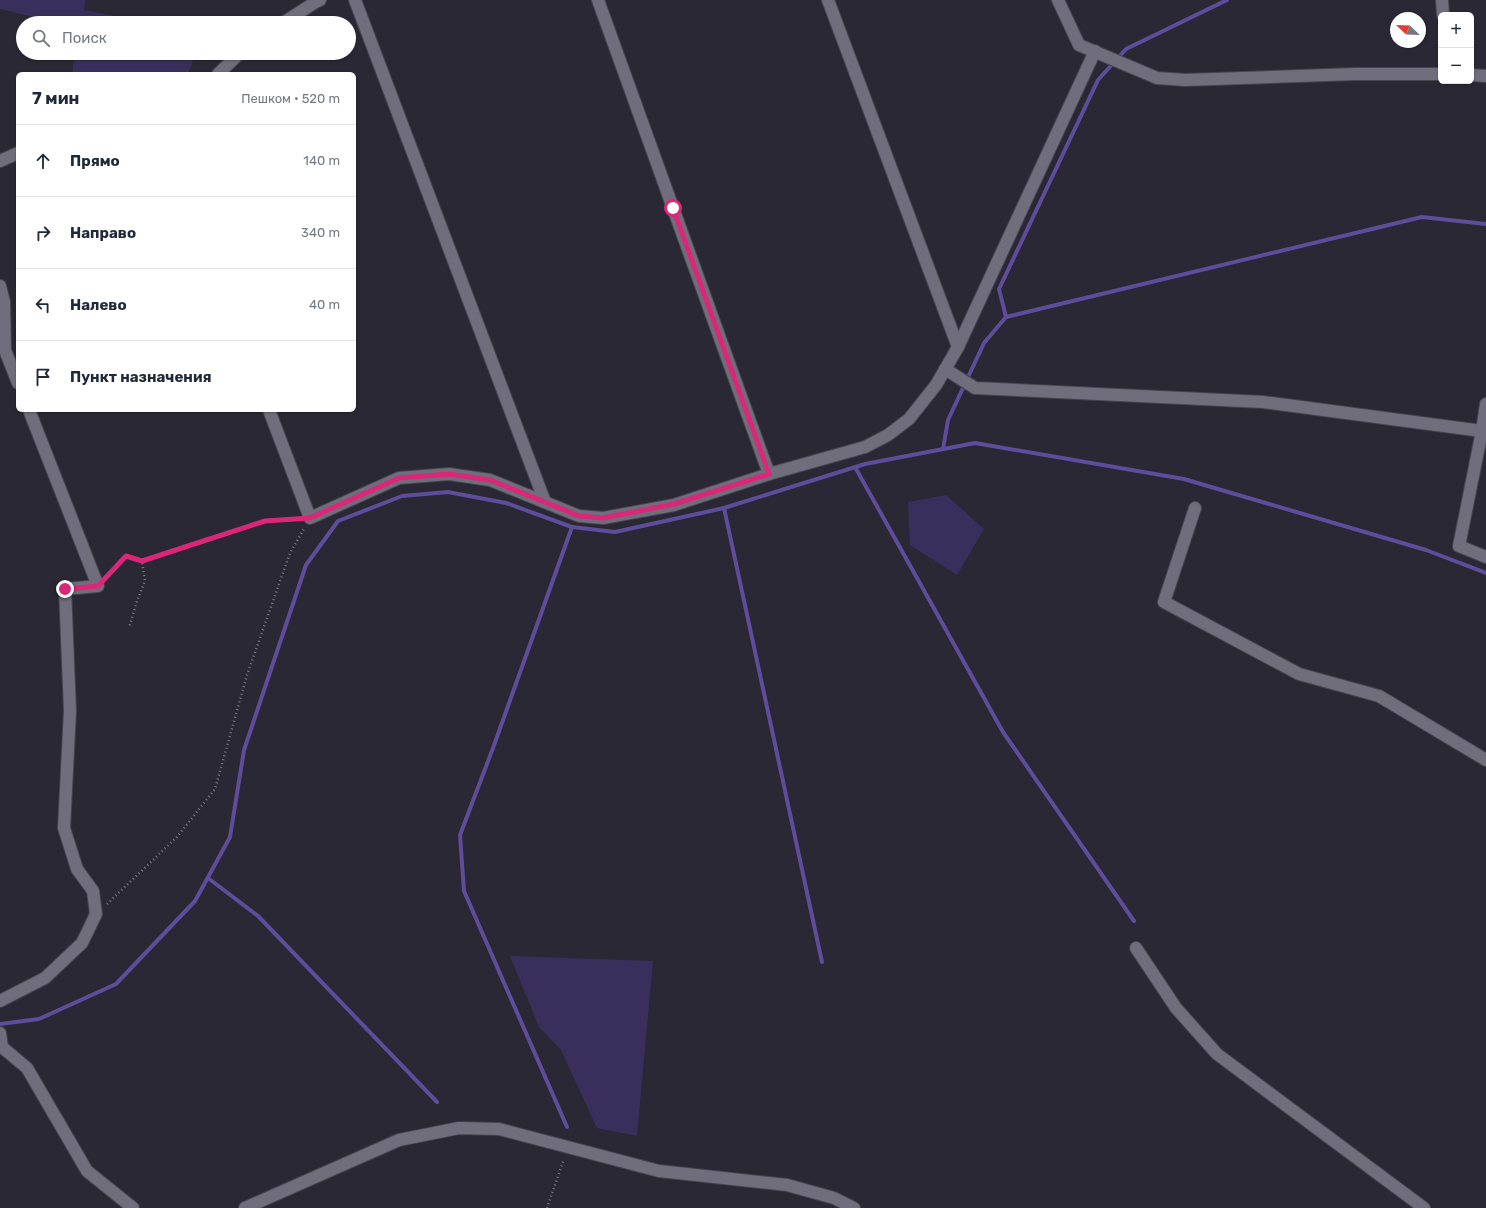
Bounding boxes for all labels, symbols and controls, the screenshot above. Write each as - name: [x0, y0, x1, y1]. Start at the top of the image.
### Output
- north arrow: [1390, 12, 1426, 48]
- map controls: [1438, 12, 1474, 84]
- button: +: [1438, 12, 1474, 48]
- search box: [16, 16, 356, 60]
- icon: search: [30, 27, 52, 49]
- text: Поиск: [62, 29, 107, 47]
- button: −: [1438, 48, 1474, 84]
- text: 7 мин: [32, 88, 79, 108]
- text: Пешком · 520 m: [241, 91, 340, 106]
- icon: ahead: [32, 150, 54, 172]
- text: Прямо: [70, 152, 120, 170]
- text: 140 m: [303, 153, 340, 168]
- route start: [664, 199, 682, 217]
- icon: right: [32, 222, 54, 244]
- text: Направо: [70, 224, 136, 242]
- text: 340 m: [301, 225, 340, 240]
- icon: left: [32, 294, 54, 316]
- text: Налево: [70, 296, 127, 314]
- text: 40 m: [309, 297, 340, 312]
- icon: arrive: [32, 366, 54, 388]
- text: Пункт назначения: [70, 368, 212, 386]
- route end: [56, 580, 74, 598]

